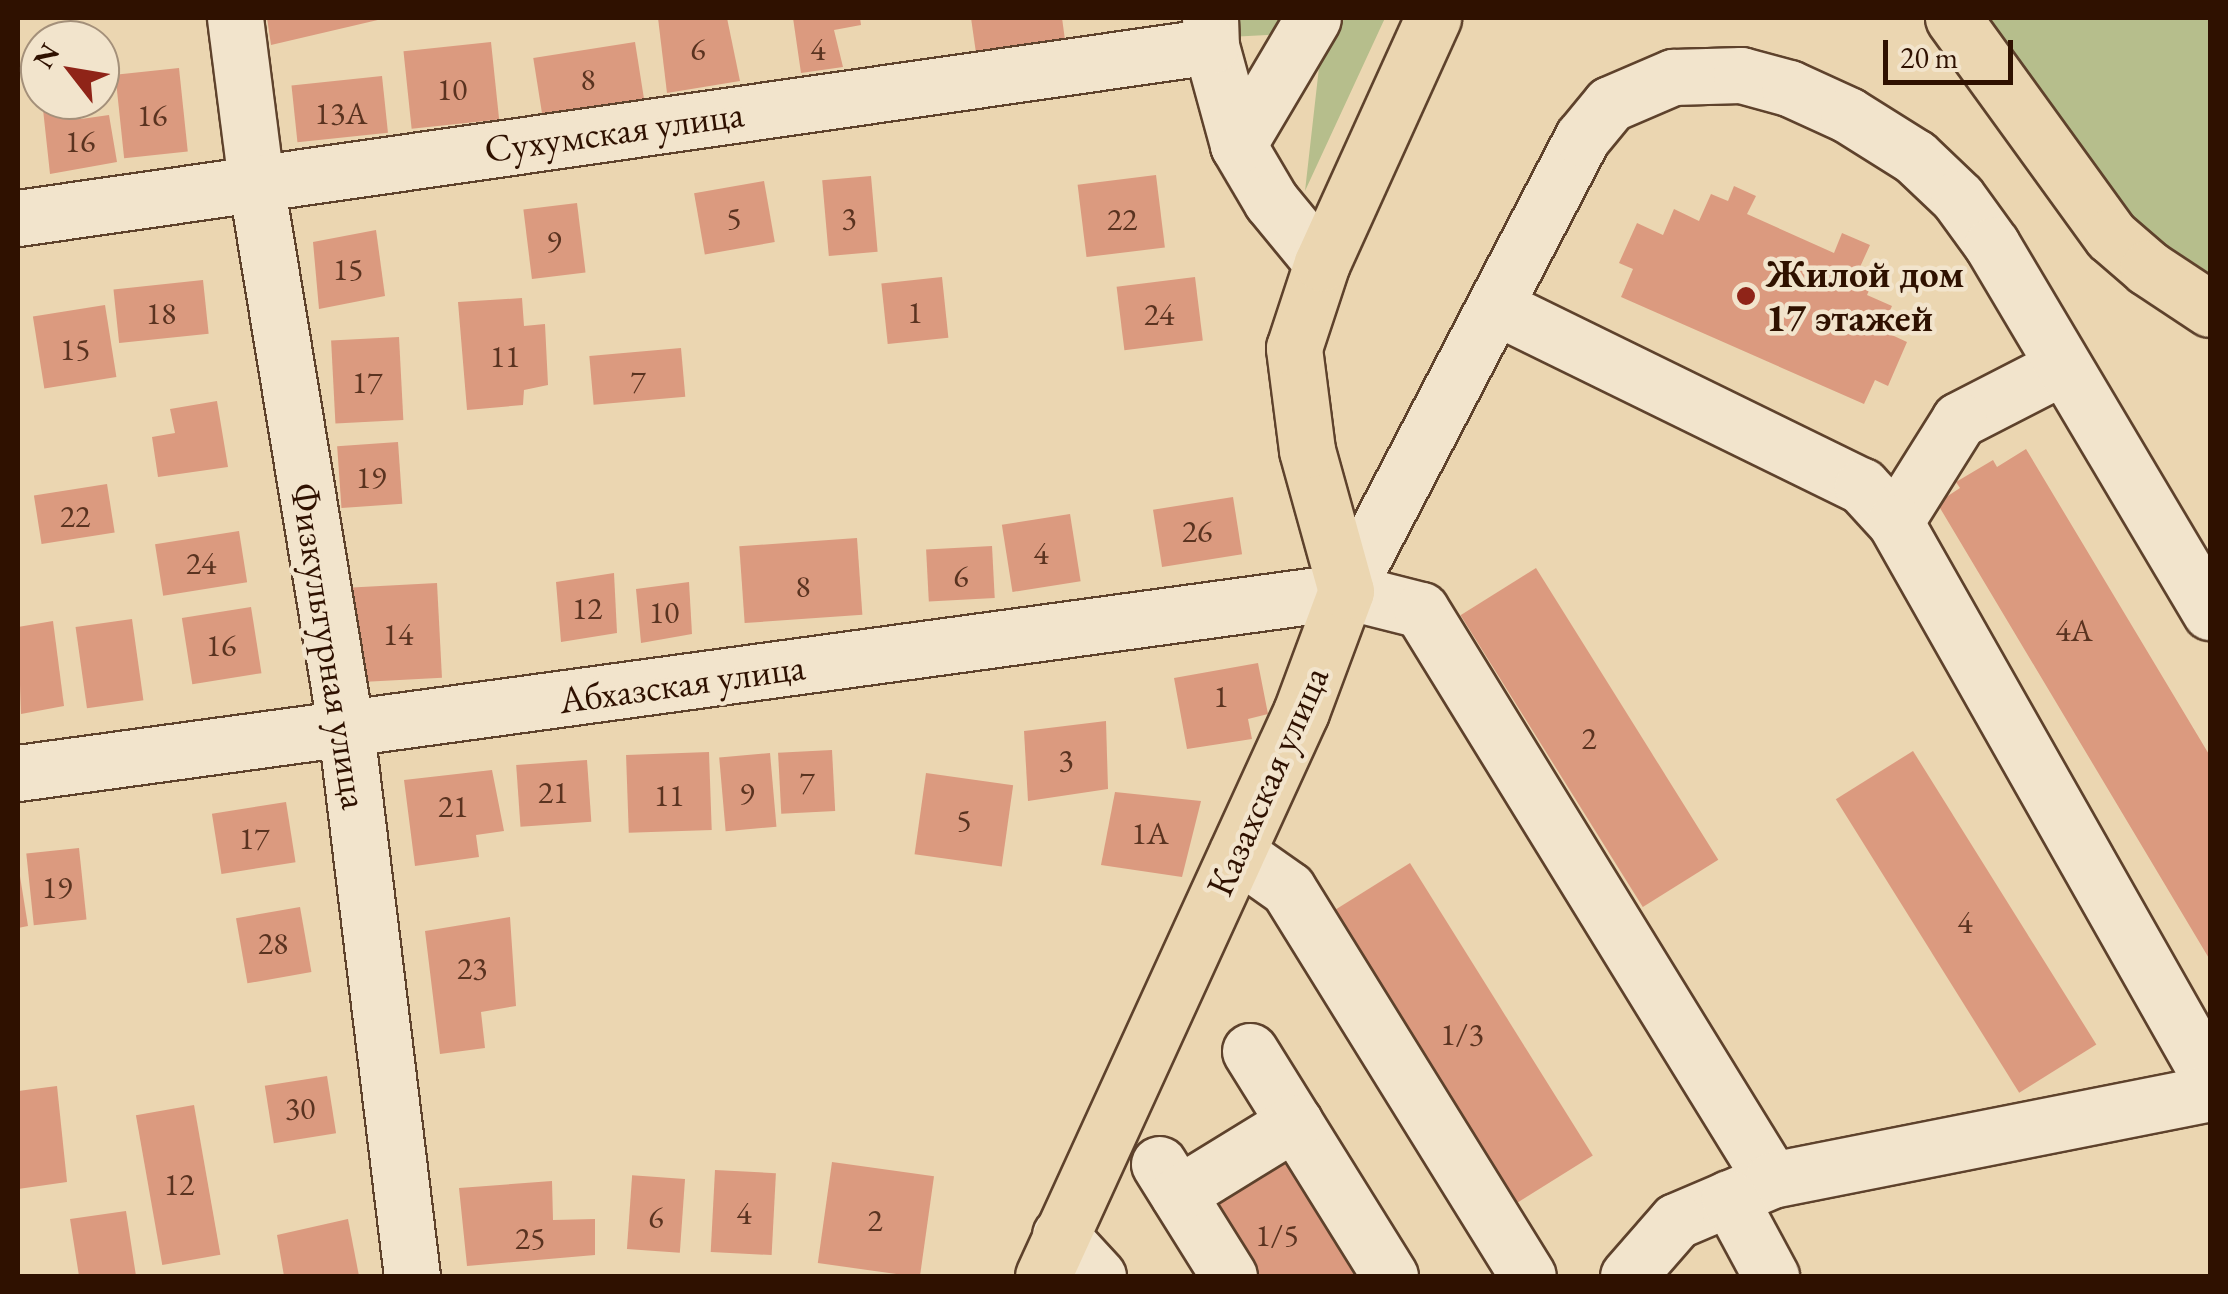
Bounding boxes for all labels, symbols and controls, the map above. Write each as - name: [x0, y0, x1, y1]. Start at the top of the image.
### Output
- north arrow: [20, 20, 120, 120]
- scale bar: [1888, 20, 2018, 82]
- house number: 6: [690, 30, 706, 68]
- house number: 4: [810, 30, 826, 68]
- text: N: [25, 37, 67, 75]
- text: 20 m: [1900, 38, 1958, 77]
- house number: 8: [580, 60, 596, 98]
- house number: 10: [437, 70, 467, 108]
- street label: Сухумская улица: [481, 90, 747, 172]
- house number: 13А: [315, 94, 367, 132]
- house number: 16: [137, 96, 167, 134]
- house number: 16: [65, 122, 95, 160]
- house number: 5: [726, 199, 742, 237]
- house number: 3: [841, 199, 857, 237]
- house number: 22: [1107, 200, 1137, 238]
- house number: 9: [546, 222, 562, 260]
- house number: 15: [333, 250, 363, 288]
- place label: Жилой дом 17 этажей: [1766, 251, 1964, 340]
- marker: Жилой дом 17 этажей: [1735, 285, 1757, 307]
- house number: 1: [907, 293, 923, 331]
- house number: 18: [146, 294, 176, 332]
- house number: 24: [1144, 295, 1174, 333]
- house number: 15: [60, 330, 90, 368]
- house number: 11: [490, 337, 520, 375]
- house number: 7: [630, 362, 646, 400]
- house number: 17: [352, 363, 382, 401]
- house number: 19: [356, 458, 386, 496]
- street label: Физкультурная улица: [282, 480, 378, 812]
- house number: 22: [60, 497, 90, 535]
- house number: 26: [1182, 512, 1212, 550]
- house number: 4: [1033, 534, 1049, 572]
- house number: 24: [186, 544, 216, 582]
- house number: 6: [953, 557, 969, 595]
- house number: 8: [795, 567, 811, 605]
- house number: 12: [572, 589, 602, 627]
- house number: 10: [649, 593, 679, 631]
- house number: 4А: [2055, 611, 2093, 649]
- house number: 14: [383, 615, 413, 653]
- house number: 16: [206, 626, 236, 664]
- street label: Абхазская улица: [556, 643, 808, 723]
- street label: Казахская улица: [1196, 659, 1338, 903]
- house number: 1: [1213, 677, 1229, 715]
- house number: 2: [1581, 719, 1597, 757]
- house number: 3: [1058, 741, 1074, 779]
- house number: 7: [799, 763, 815, 801]
- house number: 21: [538, 773, 568, 811]
- house number: 9: [739, 774, 755, 812]
- house number: 11: [654, 776, 684, 814]
- house number: 21: [438, 787, 468, 825]
- house number: 5: [956, 801, 972, 839]
- house number: 1А: [1131, 814, 1169, 852]
- house number: 17: [239, 819, 269, 857]
- house number: 19: [42, 868, 72, 906]
- house number: 4: [1957, 903, 1973, 941]
- house number: 28: [258, 924, 288, 962]
- house number: 23: [457, 949, 487, 987]
- house number: 1/3: [1440, 1015, 1484, 1053]
- house number: 30: [285, 1089, 315, 1127]
- house number: 12: [164, 1165, 194, 1203]
- house number: 4: [736, 1194, 752, 1232]
- house number: 6: [648, 1198, 664, 1236]
- house number: 2: [867, 1201, 883, 1239]
- house number: 1/5: [1255, 1216, 1299, 1254]
- house number: 25: [515, 1219, 545, 1257]

